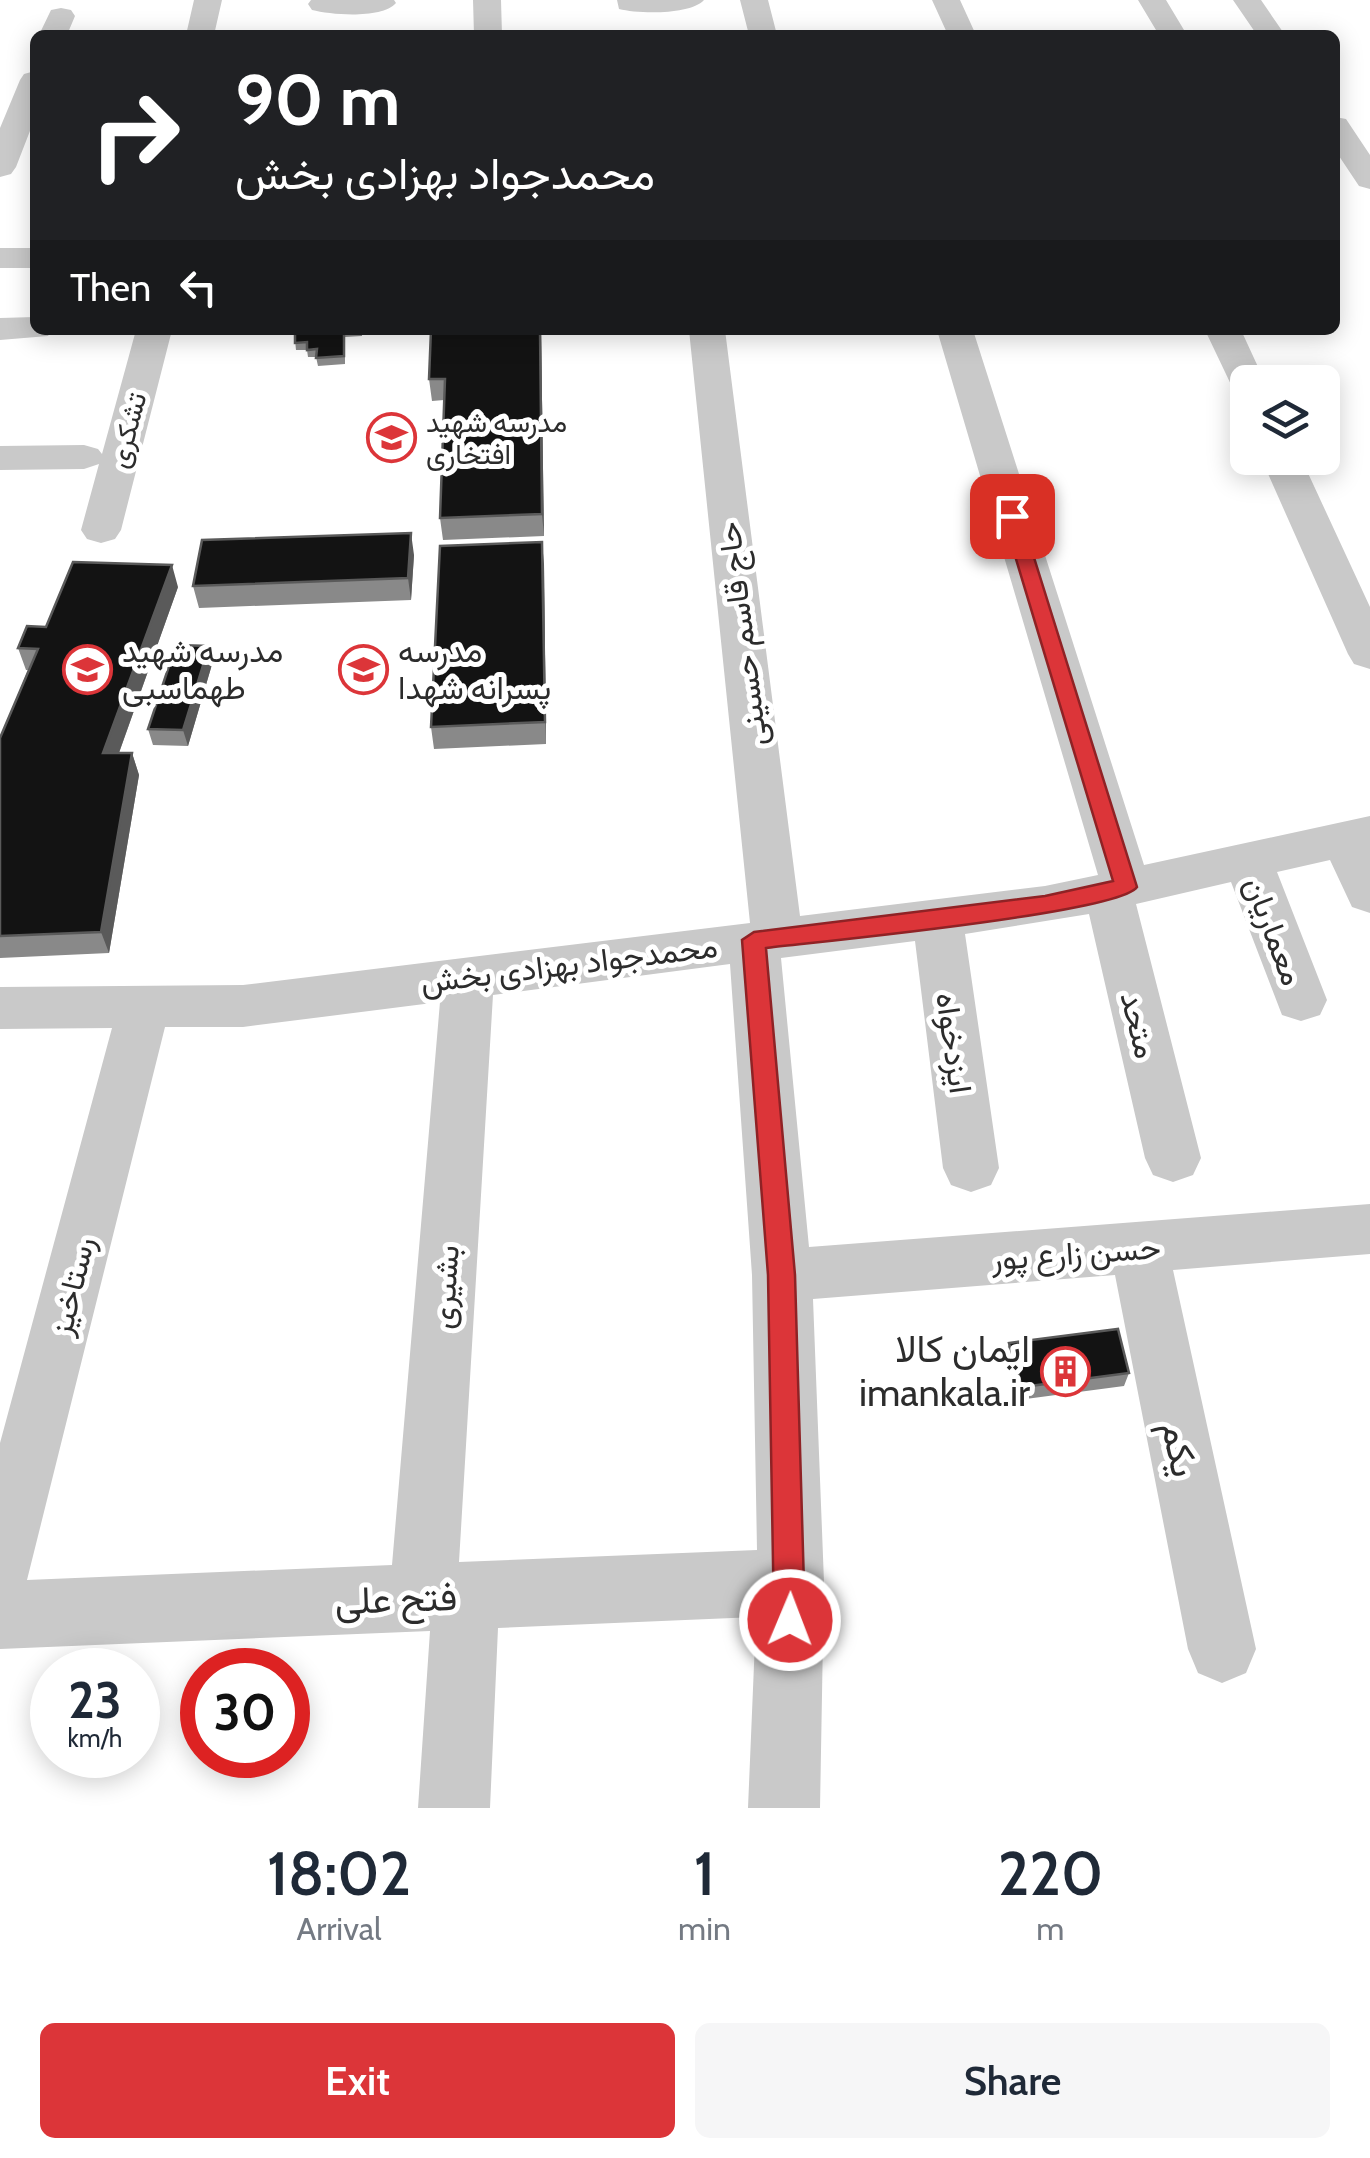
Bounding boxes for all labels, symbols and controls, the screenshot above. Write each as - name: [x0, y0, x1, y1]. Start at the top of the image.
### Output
- text: 90 m: [235, 57, 400, 143]
- icon: right: [70, 70, 200, 200]
- text: محمدجواد بهزادی بخش: [235, 146, 655, 200]
- icon: left: [171, 260, 226, 315]
- text: Then: [70, 264, 151, 311]
- map controls: [1230, 365, 1340, 475]
- button: layers: [1230, 365, 1340, 475]
- street label: تشکری: [101, 388, 154, 472]
- place label: مدرسه شهید افتخاری: [426, 405, 567, 472]
- school or university icon: مدرسه شهید افتخاری: [365, 412, 417, 464]
- pin: [970, 474, 1055, 559]
- icon: arrive: [985, 489, 1040, 544]
- street label: حاج قاسم حسینی: [708, 519, 778, 748]
- place label: مدرسه شهید طهماسبی: [122, 631, 283, 708]
- place label: مدرسه پسرانه شهدا: [398, 631, 551, 710]
- school or university icon: مدرسه شهید طهماسبی: [61, 643, 113, 695]
- school or university icon: مدرسه پسرانه شهدا: [337, 643, 389, 695]
- street label: معماریان: [1235, 871, 1313, 991]
- street label: محمدجواد بهزادی بخش: [418, 926, 720, 1002]
- street label: متحد: [1112, 987, 1167, 1062]
- street label: ایزدخواه: [927, 990, 981, 1096]
- street label: حسن زارع پور: [989, 1227, 1162, 1281]
- street label: رستاخیز: [40, 1232, 104, 1341]
- street label: بشیری: [422, 1244, 468, 1330]
- place label: ایمان کالا imankala.ir: [859, 1325, 1030, 1416]
- building icon: ایمان کالا imankala.ir: [1039, 1345, 1091, 1397]
- street label: یکم: [1150, 1417, 1209, 1481]
- position arrow: [738, 1568, 842, 1672]
- street label: فتح علی: [334, 1573, 458, 1627]
- speed limit sign: 30: [180, 1648, 310, 1778]
- text: 23: [68, 1670, 122, 1731]
- text: km/h: [68, 1723, 122, 1753]
- text: 18:02: [267, 1837, 411, 1910]
- text: 1: [694, 1837, 715, 1910]
- text: 220: [998, 1837, 1103, 1910]
- text: Arrival: [296, 1909, 382, 1948]
- text: min: [678, 1909, 731, 1948]
- text: m: [1036, 1909, 1064, 1948]
- button: Exit: [40, 2023, 675, 2138]
- button: Share: [695, 2023, 1330, 2138]

